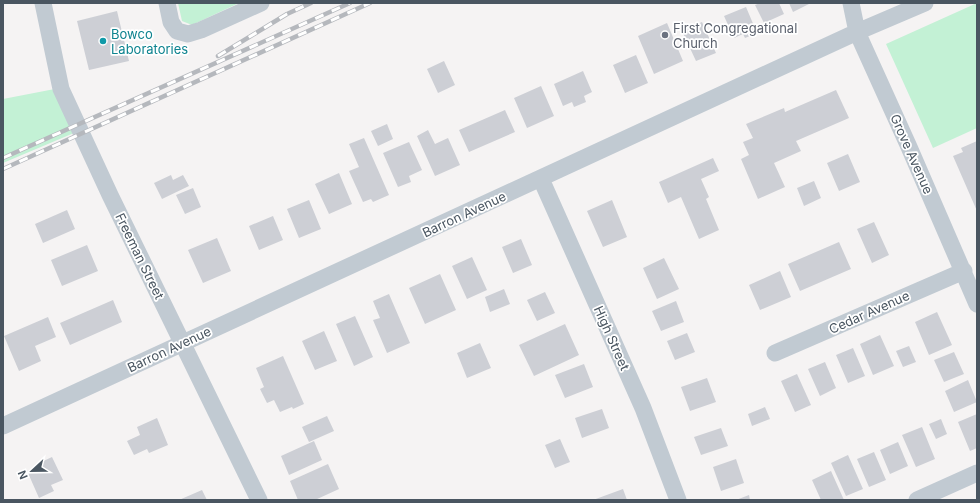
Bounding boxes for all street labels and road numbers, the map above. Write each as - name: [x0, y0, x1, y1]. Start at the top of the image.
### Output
- street label: Grove Avenue: [887, 112, 937, 196]
- street label: Barron Avenue: [420, 188, 508, 240]
- street label: Freeman Street: [112, 210, 168, 302]
- street label: Cedar Avenue: [826, 287, 912, 337]
- street label: High Street: [591, 303, 633, 373]
- street label: Barron Avenue: [125, 323, 213, 375]

